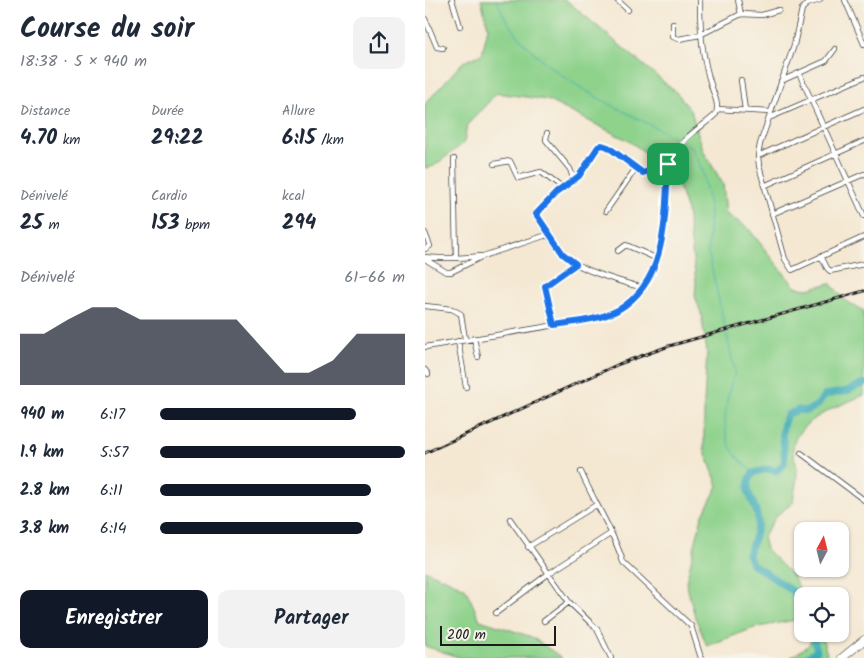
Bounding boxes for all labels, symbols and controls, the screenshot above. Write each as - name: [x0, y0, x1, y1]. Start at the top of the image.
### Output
- text: Course du soir: [20, 7, 194, 52]
- button: share: [353, 17, 405, 69]
- text: 18:38 · 5 × 940 m: [20, 49, 147, 74]
- text: Distance: [20, 100, 70, 122]
- text: Durée: [151, 100, 184, 122]
- text: Allure: [282, 100, 315, 122]
- text: 4.70: [20, 122, 57, 155]
- text: 29:22: [151, 122, 204, 155]
- text: 6:15: [282, 122, 316, 155]
- text: km: [57, 129, 80, 151]
- text: /km: [316, 129, 344, 151]
- pin: [647, 143, 689, 185]
- icon: arrive: [654, 150, 682, 178]
- text: Dénivelé: [20, 185, 68, 207]
- text: Cardio: [151, 185, 187, 207]
- text: kcal: [282, 185, 305, 207]
- text: 25: [20, 207, 43, 240]
- text: 153: [151, 207, 179, 240]
- text: 294: [282, 207, 316, 240]
- text: m: [43, 214, 60, 236]
- text: bpm: [179, 214, 210, 236]
- text: Dénivelé: [20, 265, 75, 290]
- text: 61–66 m: [344, 265, 405, 290]
- text: 940 m: [20, 402, 64, 427]
- text: 6:17: [100, 402, 125, 427]
- text: 1.9 km: [20, 440, 64, 465]
- text: 5:57: [100, 440, 129, 465]
- text: 2.8 km: [20, 478, 70, 503]
- text: 6:11: [100, 478, 123, 503]
- text: 3.8 km: [20, 516, 69, 541]
- text: 6:14: [100, 516, 127, 541]
- north arrow: [794, 522, 849, 578]
- map controls: [794, 522, 849, 642]
- button: locate: [794, 587, 849, 642]
- button: Enregistrer: [20, 590, 208, 648]
- button: Partager: [218, 590, 405, 648]
- scale bar: [440, 623, 556, 646]
- text: 200 m: [447, 624, 486, 646]

